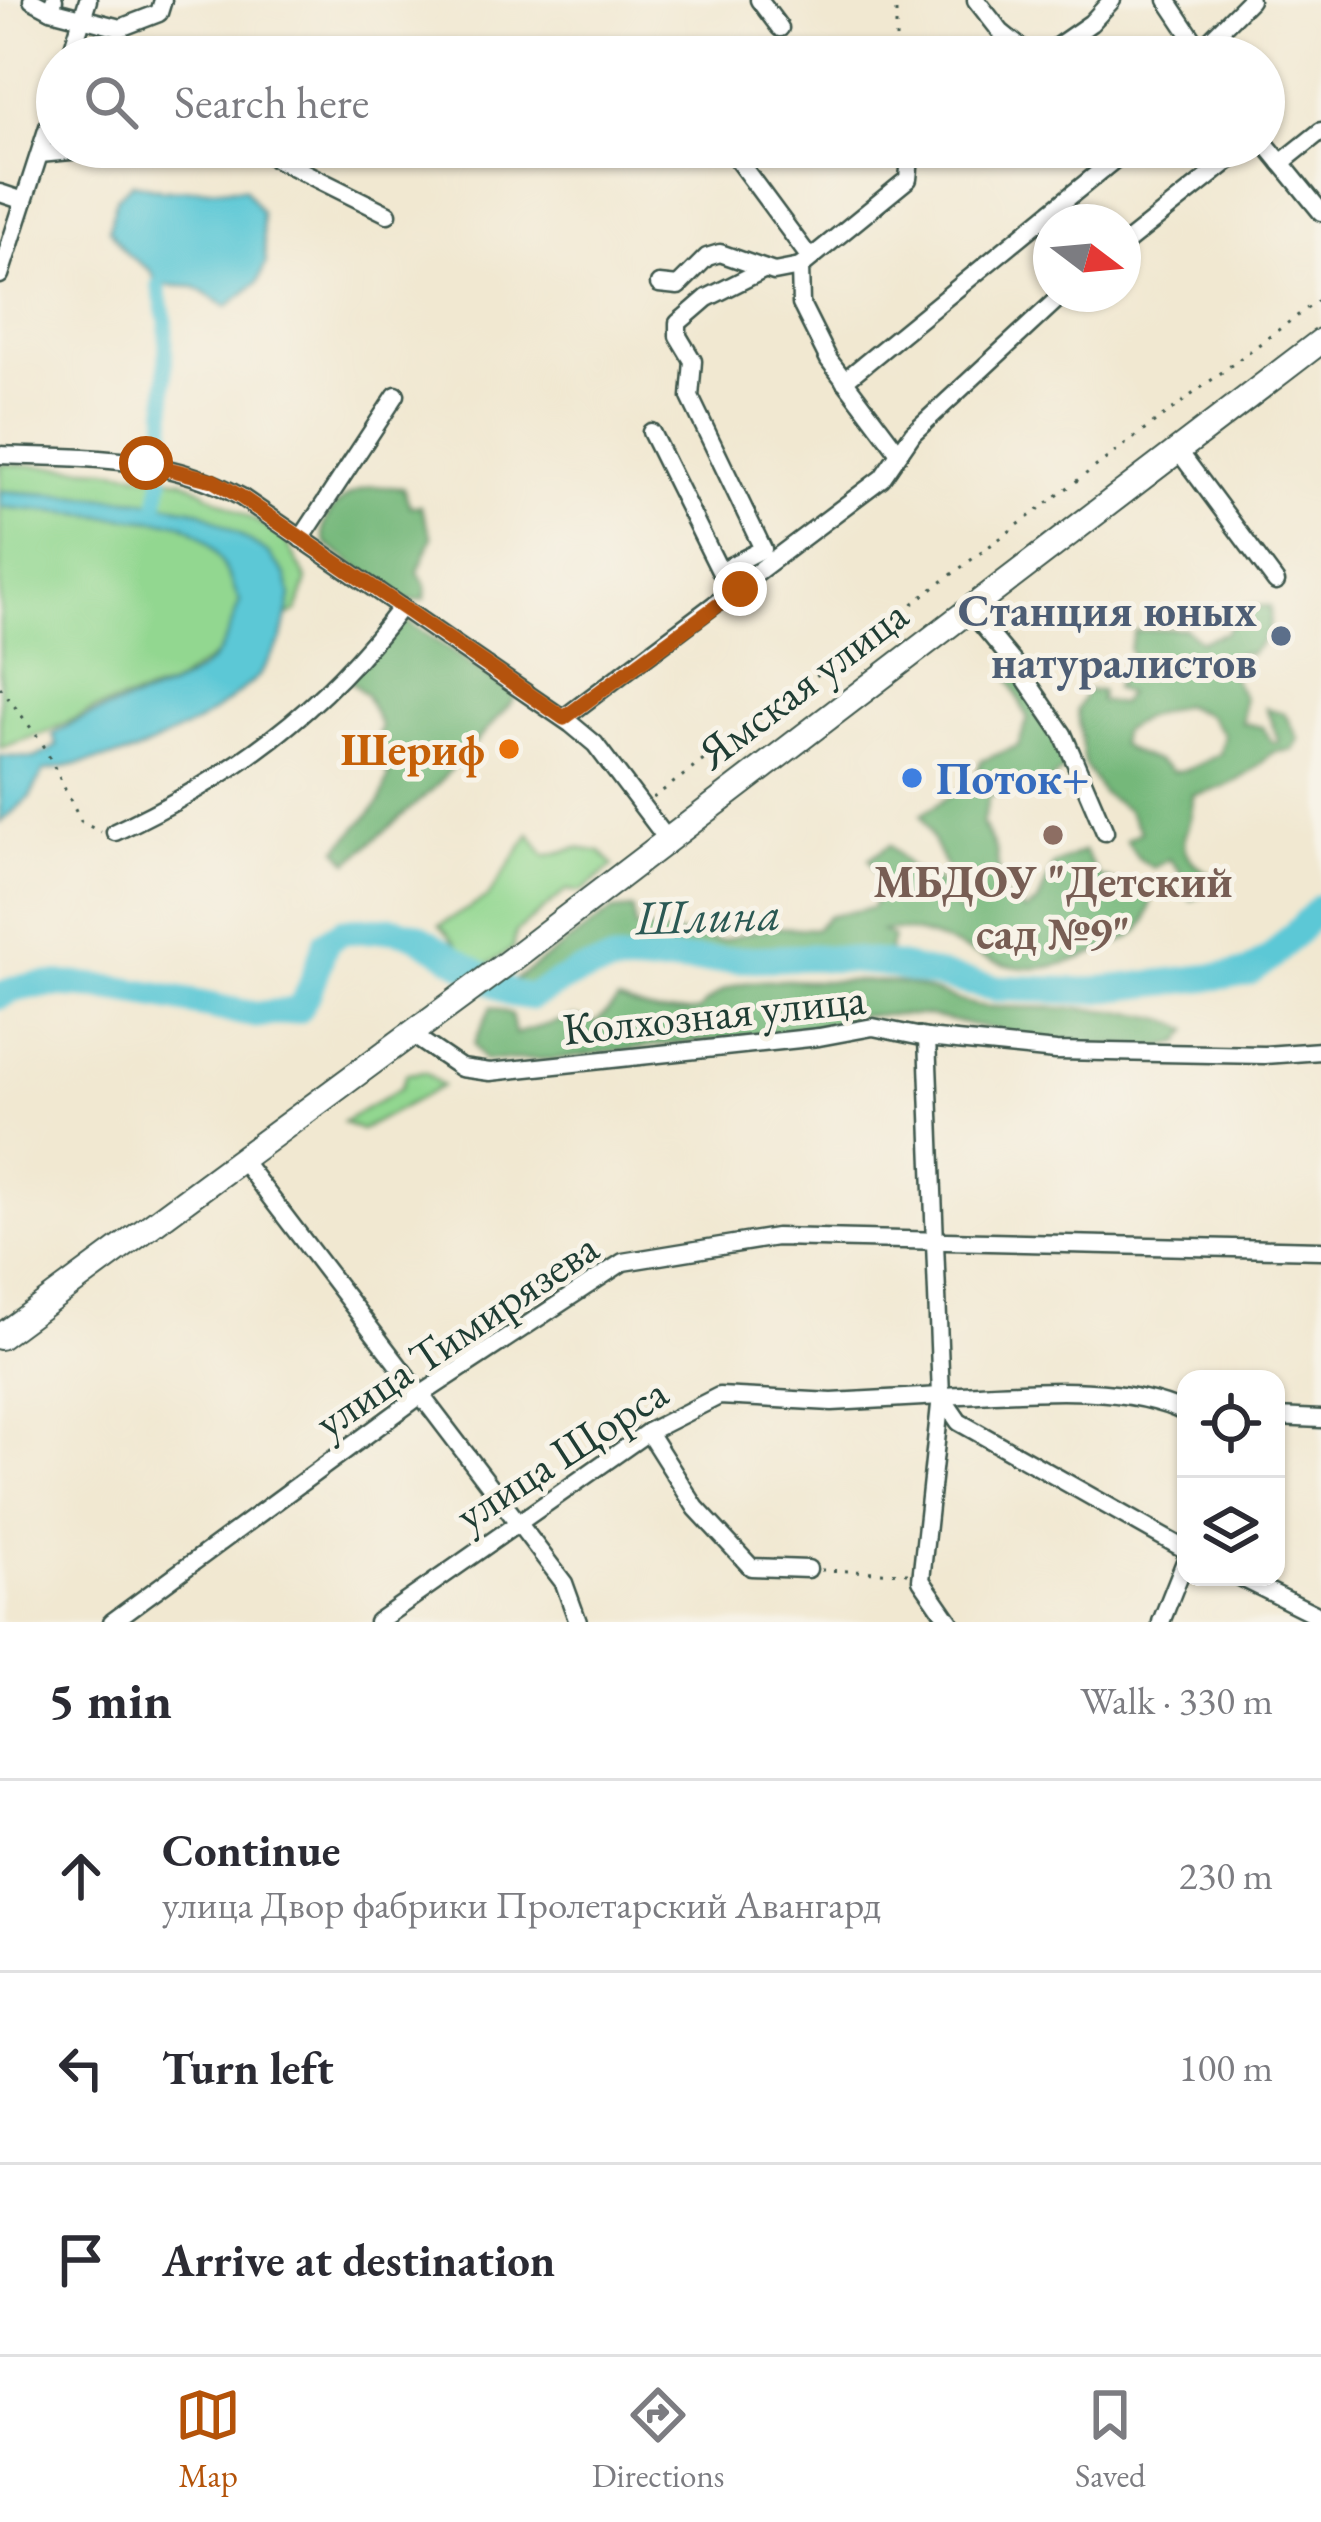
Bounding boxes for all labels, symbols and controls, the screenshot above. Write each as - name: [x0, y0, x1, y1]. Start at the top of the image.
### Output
- search box: [36, 36, 1285, 168]
- icon: search: [78, 69, 144, 135]
- text: Search here: [174, 73, 369, 131]
- north arrow: [1033, 204, 1141, 312]
- route start: [119, 436, 173, 490]
- route end: [713, 562, 767, 616]
- place label: Станция юных натуралистов: [958, 581, 1257, 691]
- street label: Ямская улица: [684, 585, 919, 782]
- marker: Станция юных натуралистов: [1268, 623, 1294, 649]
- place label: Шериф: [341, 720, 485, 778]
- marker: Шериф: [496, 736, 522, 762]
- place label: Поток+: [936, 749, 1089, 807]
- marker: Поток+: [899, 765, 925, 791]
- marker: МБДОУ "Детский сад №9": [1040, 822, 1066, 848]
- place label: МБДОУ "Детский сад №9": [873, 852, 1233, 962]
- water label: Шлина: [633, 881, 782, 949]
- street label: Колхозная улица: [560, 968, 868, 1058]
- street label: улица Тимирязева: [303, 1218, 609, 1450]
- street label: улица Щорса: [444, 1363, 678, 1543]
- map controls: [1177, 1370, 1285, 1586]
- button: locate: [1177, 1370, 1285, 1478]
- button: layers: [1177, 1478, 1285, 1586]
- text: 5 min: [48, 1667, 172, 1733]
- text: Walk · 330 m: [1080, 1675, 1273, 1726]
- text: Continue: [162, 1821, 340, 1879]
- icon: ahead: [48, 1843, 114, 1909]
- text: 230 m: [1179, 1850, 1273, 1901]
- text: улица Двор фабрики Пролетарский Авангард: [162, 1879, 881, 1930]
- icon: left: [48, 2035, 114, 2101]
- text: Turn left: [162, 2039, 334, 2097]
- text: 100 m: [1179, 2042, 1273, 2093]
- icon: arrive: [48, 2227, 114, 2293]
- text: Arrive at destination: [162, 2231, 555, 2289]
- tab: Map: [175, 2382, 241, 2497]
- tab: Directions: [592, 2382, 725, 2497]
- tab: Saved: [1075, 2382, 1146, 2497]

